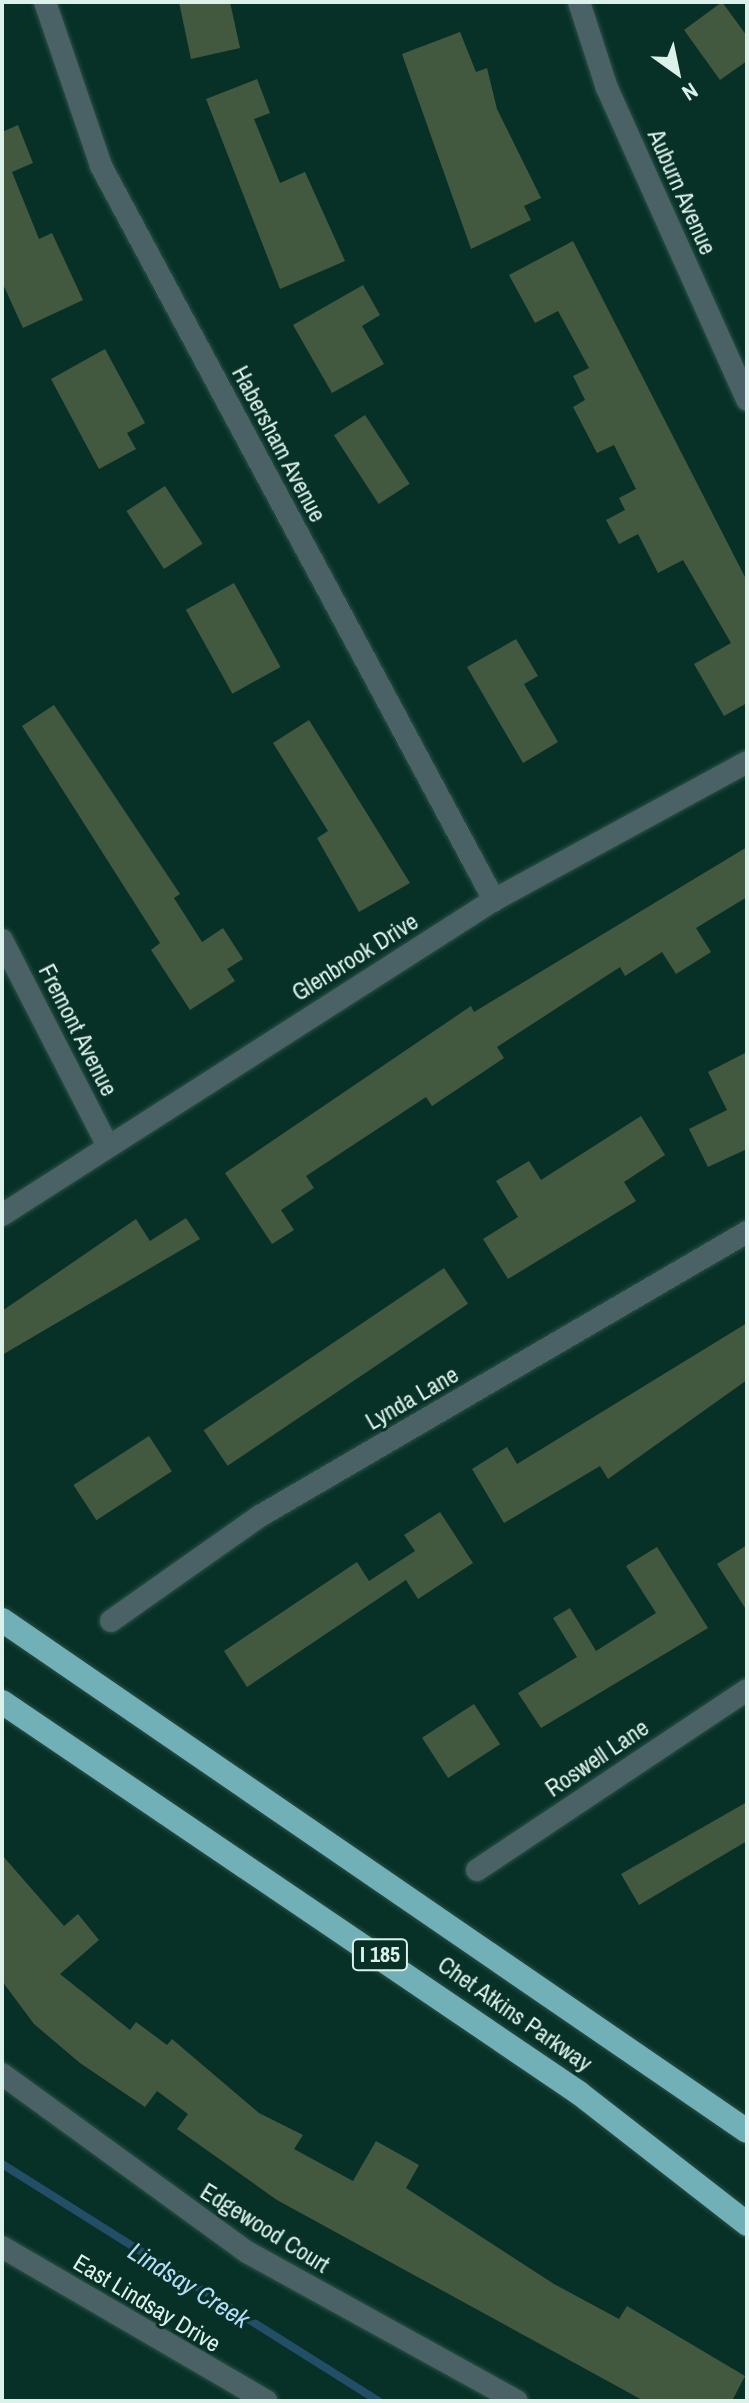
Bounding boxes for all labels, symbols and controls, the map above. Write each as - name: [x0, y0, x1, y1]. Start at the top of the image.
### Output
- north arrow: [637, 32, 717, 112]
- text: N: [676, 76, 704, 108]
- street label: Auburn Avenue: [641, 124, 723, 260]
- street label: Habersham Avenue: [226, 361, 332, 527]
- street label: Glenbrook Drive: [287, 907, 423, 1007]
- street label: Fremont Avenue: [32, 959, 124, 1101]
- street label: Lynda Lane: [361, 1360, 463, 1436]
- street label: Roswell Lane: [540, 1713, 654, 1803]
- road number: I 185: [350, 1937, 410, 1973]
- street label: Chet Atkins Parkway: [432, 1950, 598, 2078]
- street label: Edgewood Court: [195, 2177, 335, 2279]
- water label: Lindsay Creek: [122, 2235, 256, 2335]
- street label: East Lindsay Drive: [68, 2248, 226, 2358]

